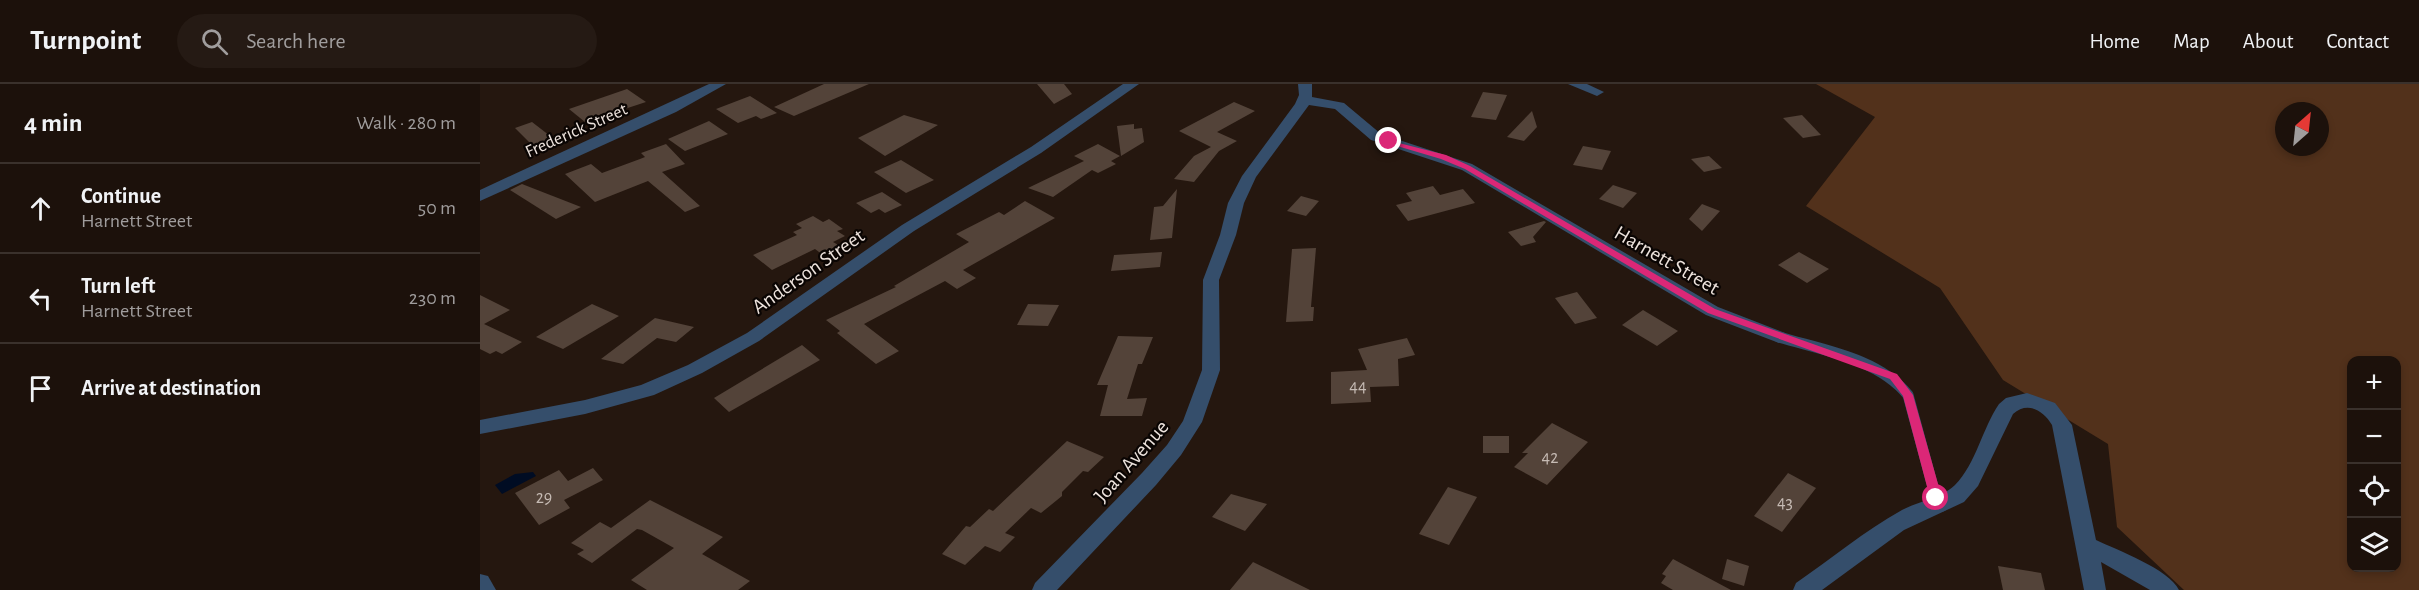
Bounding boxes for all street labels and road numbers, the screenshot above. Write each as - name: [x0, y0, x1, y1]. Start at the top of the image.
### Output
- street label: Frederick Street: [523, 100, 630, 161]
- street label: Harnett Street: [1611, 222, 1723, 299]
- street label: Anderson Street: [748, 225, 868, 318]
- street label: Joan Avenue: [1090, 416, 1173, 506]

